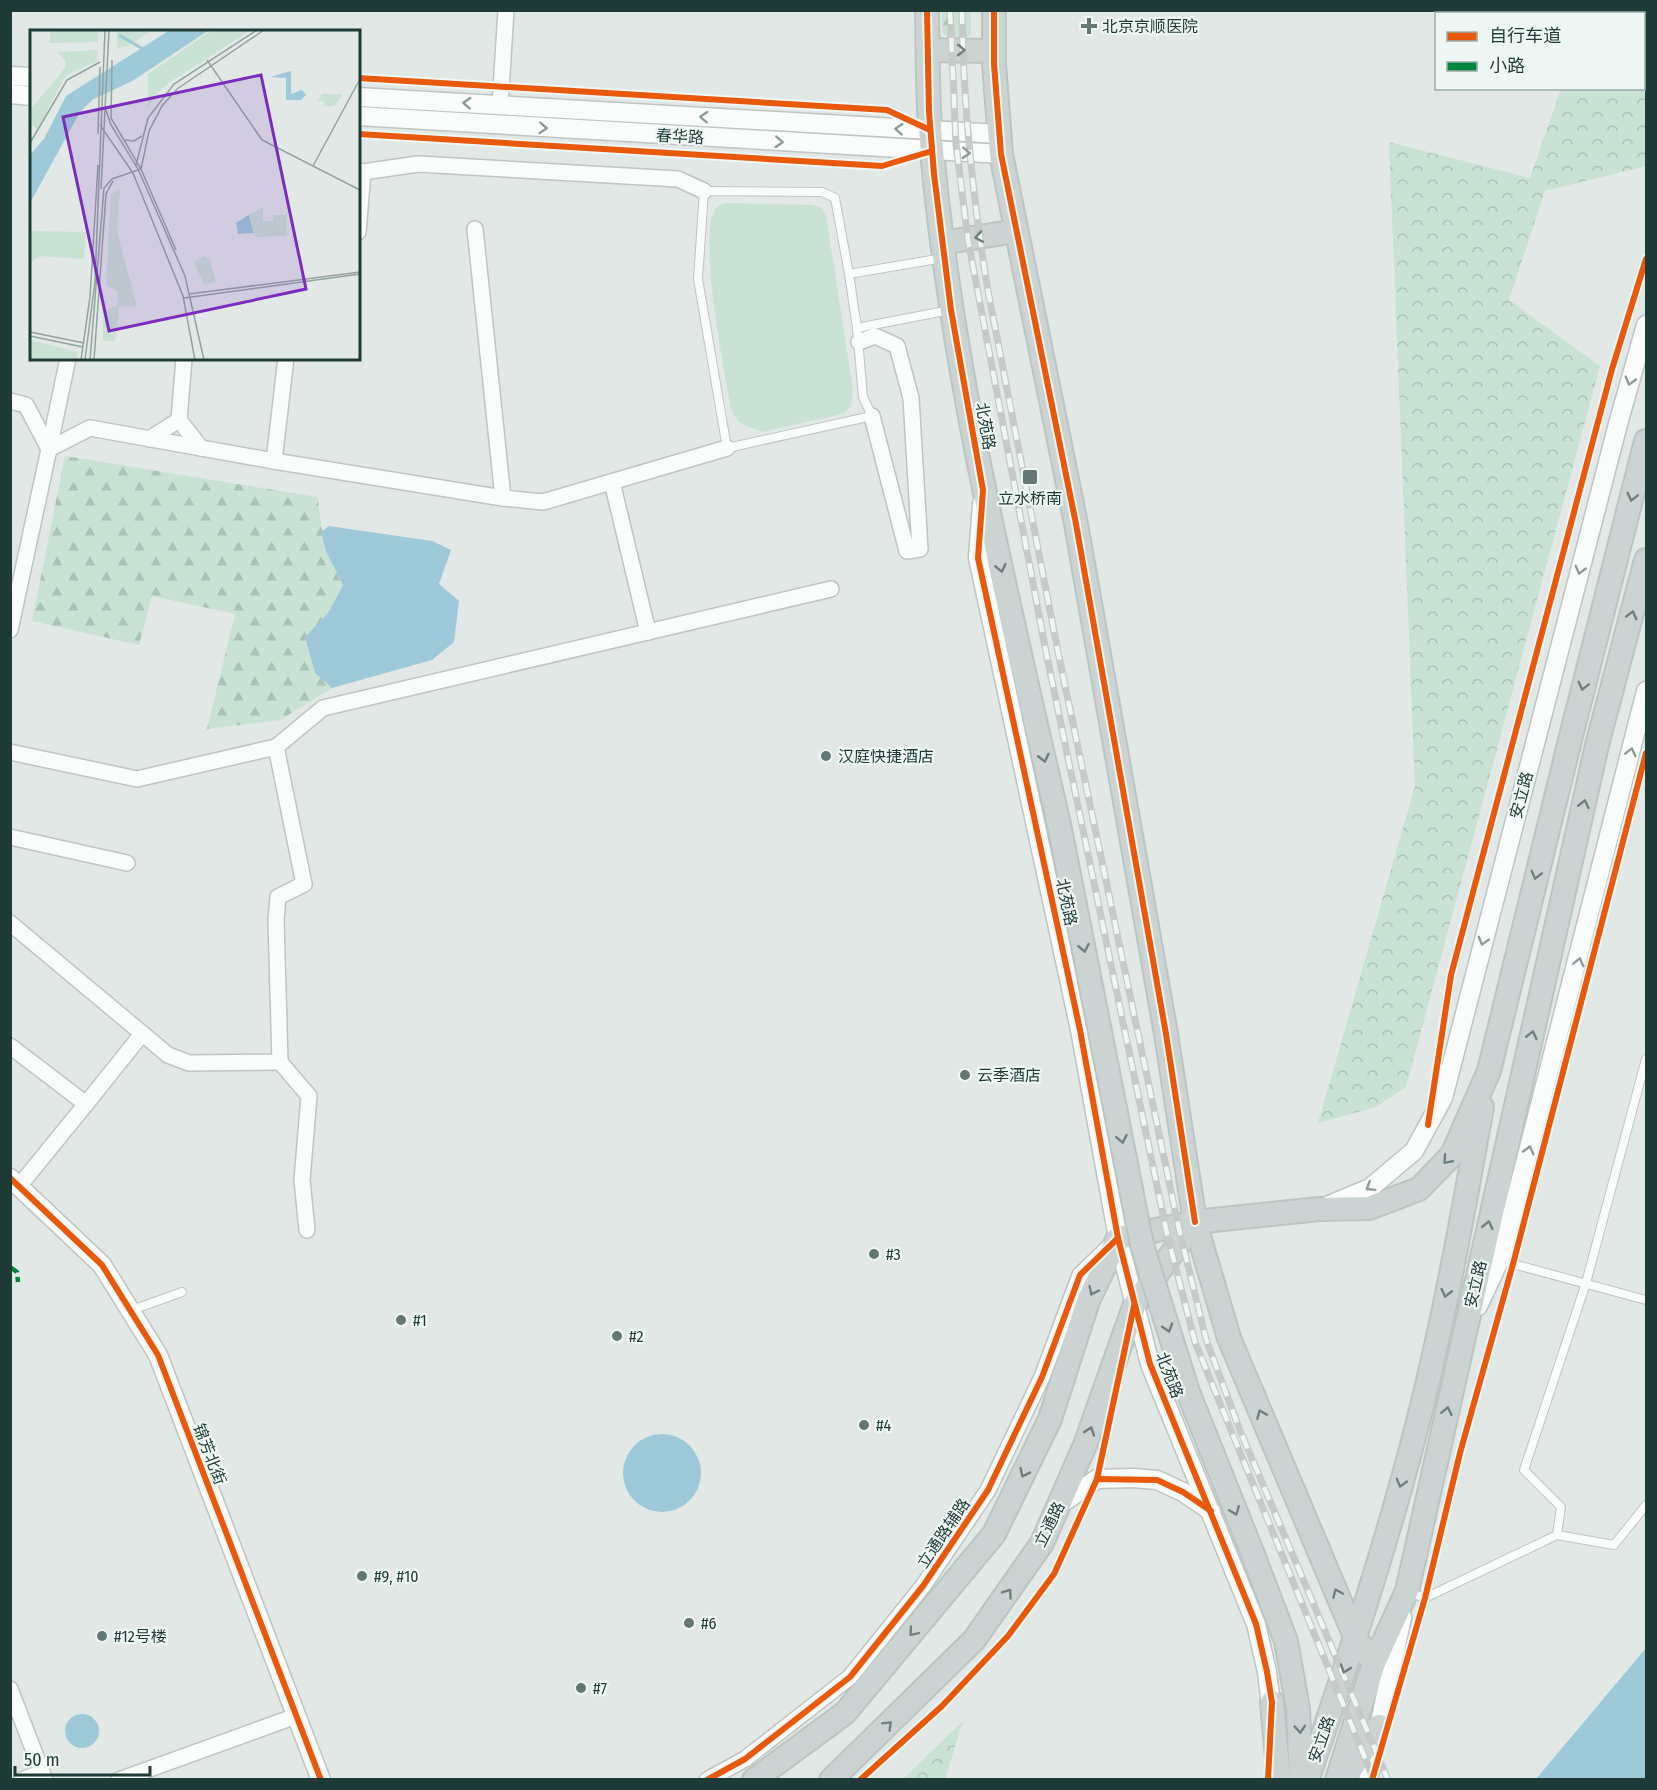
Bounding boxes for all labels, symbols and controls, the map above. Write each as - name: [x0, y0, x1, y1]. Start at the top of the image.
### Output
- legend: [1435, 12, 1645, 90]
- marker: 北京京顺医院: [1080, 17, 1098, 35]
- place label: 北京京顺医院: [1102, 17, 1198, 36]
- text: 自行车道: [1489, 25, 1561, 47]
- inset map: [30, 30, 360, 360]
- one-way arrow: [956, 44, 965, 56]
- text: 小路: [1489, 55, 1525, 77]
- one-way arrow: [463, 97, 472, 110]
- one-way arrow: [699, 111, 708, 124]
- one-way arrow: [538, 121, 547, 134]
- one-way arrow: [894, 122, 903, 135]
- street label: 春华路: [656, 126, 704, 147]
- one-way arrow: [775, 135, 784, 148]
- one-way arrow: [962, 146, 971, 159]
- one-way arrow: [975, 230, 984, 242]
- one-way arrow: [1625, 375, 1637, 386]
- street label: 北苑路: [972, 401, 999, 451]
- marker: 立水桥南: [1021, 468, 1039, 486]
- place label: 立水桥南: [998, 489, 1062, 508]
- one-way arrow: [1627, 491, 1639, 502]
- one-way arrow: [994, 562, 1007, 572]
- one-way arrow: [1574, 565, 1587, 575]
- one-way arrow: [1625, 610, 1637, 621]
- one-way arrow: [1578, 681, 1591, 691]
- place label: 汉庭快捷酒店: [838, 747, 934, 766]
- one-way arrow: [1624, 747, 1637, 757]
- marker: 汉庭快捷酒店: [819, 749, 833, 763]
- one-way arrow: [1037, 753, 1050, 763]
- street label: 安立路: [1506, 769, 1537, 821]
- one-way arrow: [1577, 799, 1590, 809]
- one-way arrow: [1531, 870, 1544, 880]
- street label: 北苑路: [1052, 877, 1081, 928]
- one-way arrow: [1477, 936, 1490, 946]
- one-way arrow: [1077, 943, 1090, 953]
- one-way arrow: [1571, 957, 1584, 967]
- one-way arrow: [1524, 1030, 1537, 1040]
- place label: 云季酒店: [977, 1066, 1041, 1085]
- marker: 云季酒店: [958, 1068, 972, 1082]
- one-way arrow: [1114, 1134, 1127, 1144]
- one-way arrow: [1522, 1145, 1534, 1156]
- one-way arrow: [1443, 1153, 1454, 1164]
- one-way arrow: [1366, 1179, 1376, 1191]
- one-way arrow: [1481, 1220, 1494, 1230]
- place label: #3: [886, 1245, 901, 1264]
- marker: #3: [867, 1247, 881, 1261]
- street label: 安立路: [1461, 1259, 1490, 1310]
- one-way arrow: [1088, 1285, 1100, 1296]
- one-way arrow: [1441, 1288, 1454, 1298]
- place label: #1: [413, 1311, 427, 1330]
- marker: #1: [394, 1313, 408, 1327]
- one-way arrow: [1161, 1322, 1173, 1333]
- place label: #2: [629, 1327, 643, 1346]
- marker: #2: [610, 1329, 624, 1343]
- street label: 北苑路: [1152, 1349, 1187, 1401]
- one-way arrow: [1439, 1406, 1452, 1416]
- one-way arrow: [1256, 1409, 1268, 1420]
- place label: #4: [876, 1416, 892, 1435]
- marker: #4: [857, 1418, 871, 1432]
- street label: 锦芳北街: [189, 1421, 230, 1487]
- one-way arrow: [1083, 1427, 1096, 1437]
- one-way arrow: [1019, 1467, 1031, 1478]
- one-way arrow: [1396, 1477, 1408, 1487]
- street label: 立通路辅路: [913, 1495, 974, 1572]
- street label: 立通路: [1030, 1498, 1069, 1550]
- one-way arrow: [1228, 1505, 1241, 1516]
- place label: #9, #10: [374, 1567, 419, 1586]
- marker: #9, #10: [355, 1569, 369, 1583]
- one-way arrow: [1001, 1588, 1012, 1599]
- one-way arrow: [1332, 1589, 1344, 1600]
- place label: #6: [701, 1614, 717, 1633]
- marker: #6: [682, 1616, 696, 1630]
- one-way arrow: [910, 1625, 921, 1636]
- place label: #12号楼: [114, 1627, 167, 1646]
- marker: #12号楼: [95, 1629, 109, 1643]
- one-way arrow: [1340, 1663, 1353, 1674]
- place label: #7: [593, 1679, 608, 1698]
- marker: #7: [574, 1681, 588, 1695]
- street label: 安立路: [1305, 1713, 1338, 1765]
- one-way arrow: [882, 1721, 892, 1732]
- one-way arrow: [1293, 1724, 1306, 1733]
- scale bar: [15, 1739, 150, 1777]
- text: 50 m: [24, 1749, 60, 1771]

